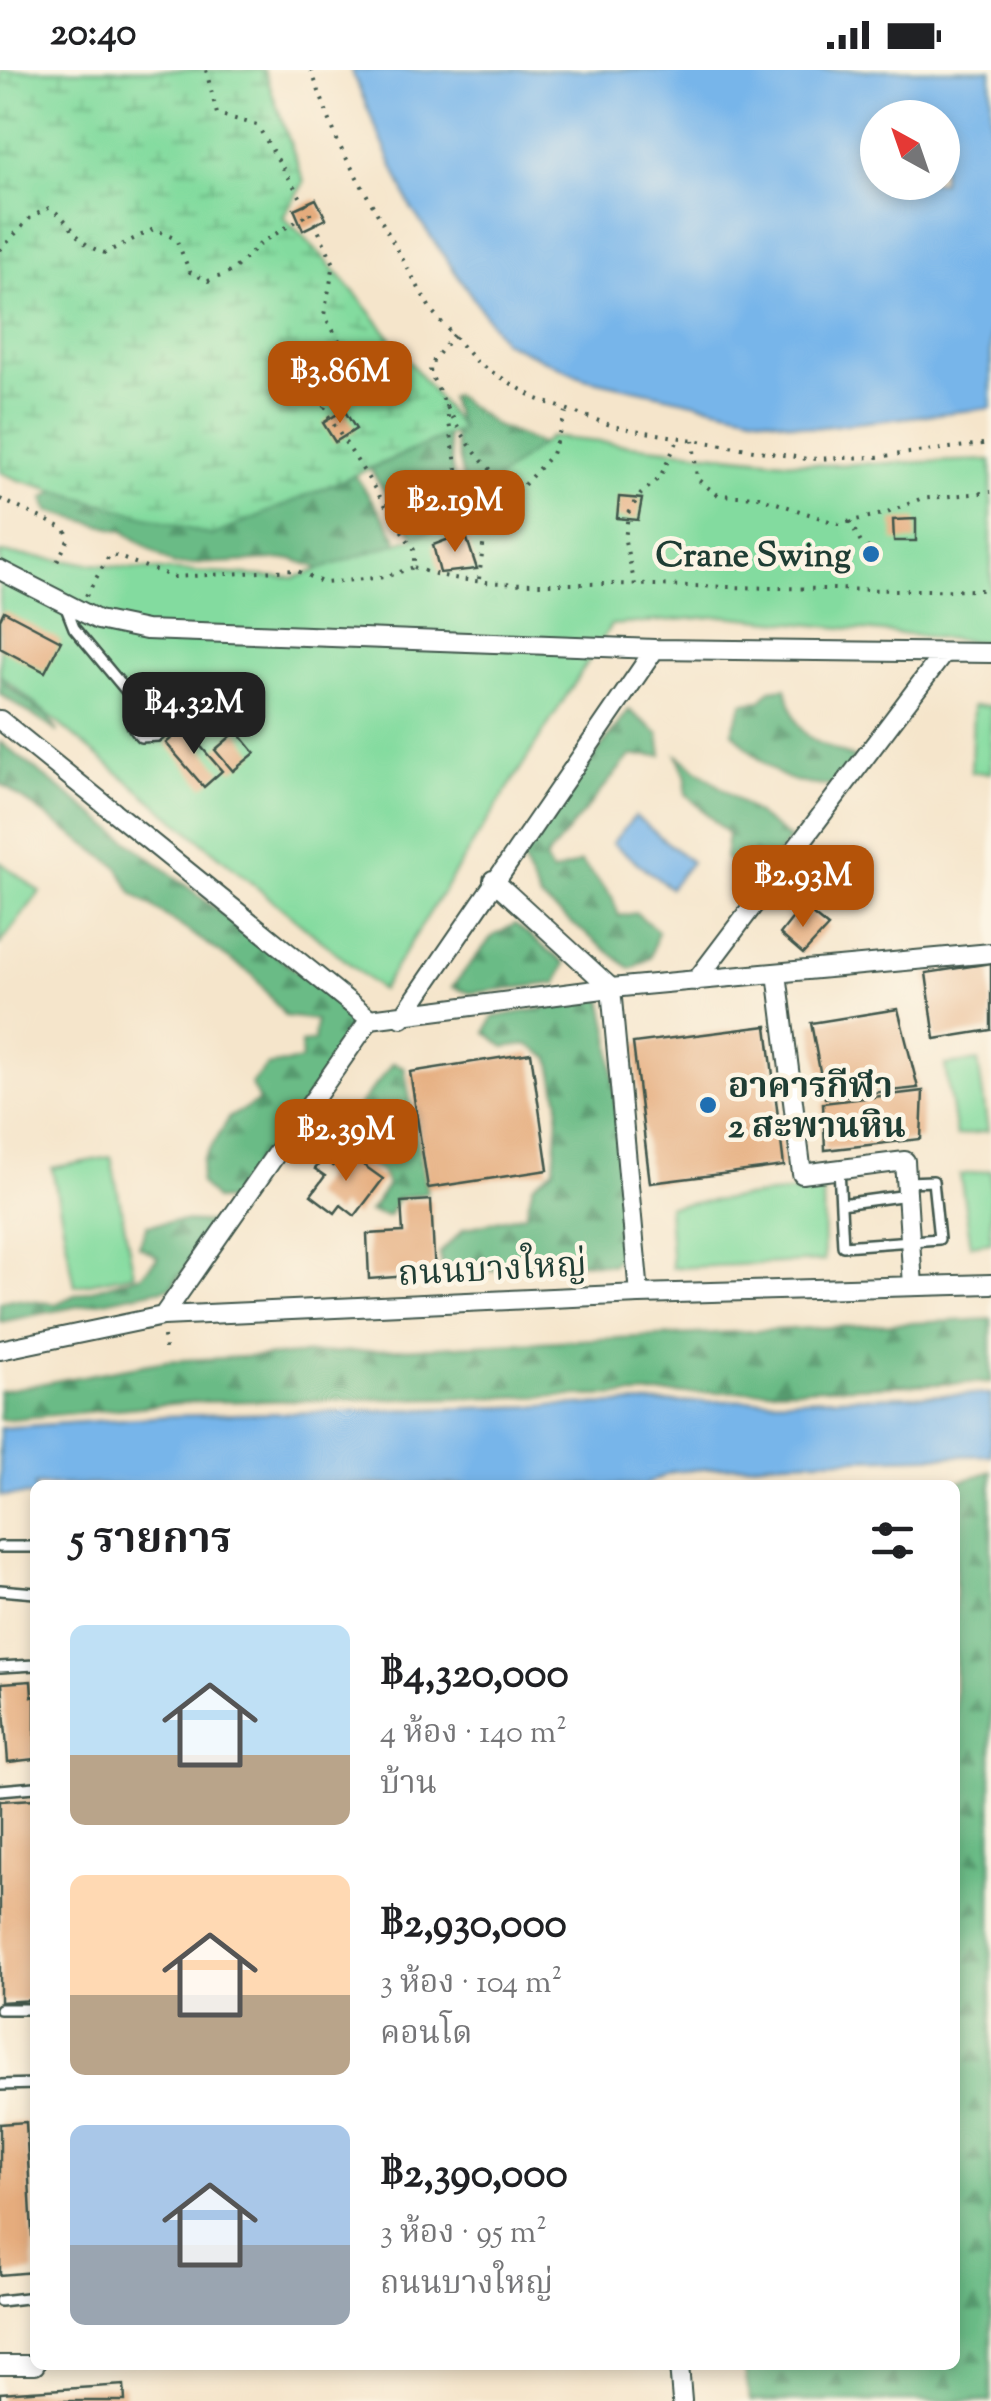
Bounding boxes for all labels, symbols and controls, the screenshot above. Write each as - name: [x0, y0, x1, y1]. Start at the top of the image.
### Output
- text: 20:40: [50, 8, 136, 62]
- north arrow: [860, 100, 960, 200]
- map controls: [860, 100, 960, 200]
- pin: ฿3.86M: [259, 341, 421, 426]
- text: ฿3.86M: [290, 350, 390, 396]
- pin: ฿2.19M: [374, 470, 536, 555]
- text: ฿2.19M: [407, 479, 503, 525]
- place label: Crane Swing: [656, 532, 851, 583]
- marker: Crane Swing: [860, 543, 882, 565]
- pin: ฿4.32M: [113, 672, 275, 757]
- text: ฿4.32M: [144, 681, 244, 727]
- pin: ฿2.93M: [722, 845, 884, 930]
- text: ฿2.93M: [754, 854, 852, 900]
- place label: อาคารกีฬา 2 สะพานหิน: [728, 1063, 906, 1154]
- marker: อาคารกีฬา 2 สะพานหิน: [697, 1094, 719, 1116]
- pin: ฿2.39M: [265, 1099, 427, 1184]
- text: ฿2.39M: [297, 1108, 395, 1154]
- street label: ถนนบางใหญ่: [396, 1238, 588, 1302]
- text: 5 รายการ: [70, 1512, 232, 1572]
- icon: filters: [865, 1513, 920, 1568]
- text: ฿4,320,000: [380, 1646, 569, 1706]
- icon: home: [150, 1665, 270, 1785]
- text: 4 ห้อง · 140 m²: [380, 1711, 567, 1757]
- text: บ้าน: [380, 1762, 437, 1808]
- text: ฿2,930,000: [380, 1896, 567, 1956]
- icon: home: [150, 1915, 270, 2035]
- text: 3 ห้อง · 104 m²: [380, 1961, 562, 2007]
- text: คอนโด: [380, 2012, 473, 2058]
- text: ฿2,390,000: [380, 2146, 568, 2206]
- icon: home: [150, 2165, 270, 2285]
- text: 3 ห้อง · 95 m²: [380, 2211, 547, 2257]
- text: ถนนบางใหญ่: [380, 2262, 553, 2308]

